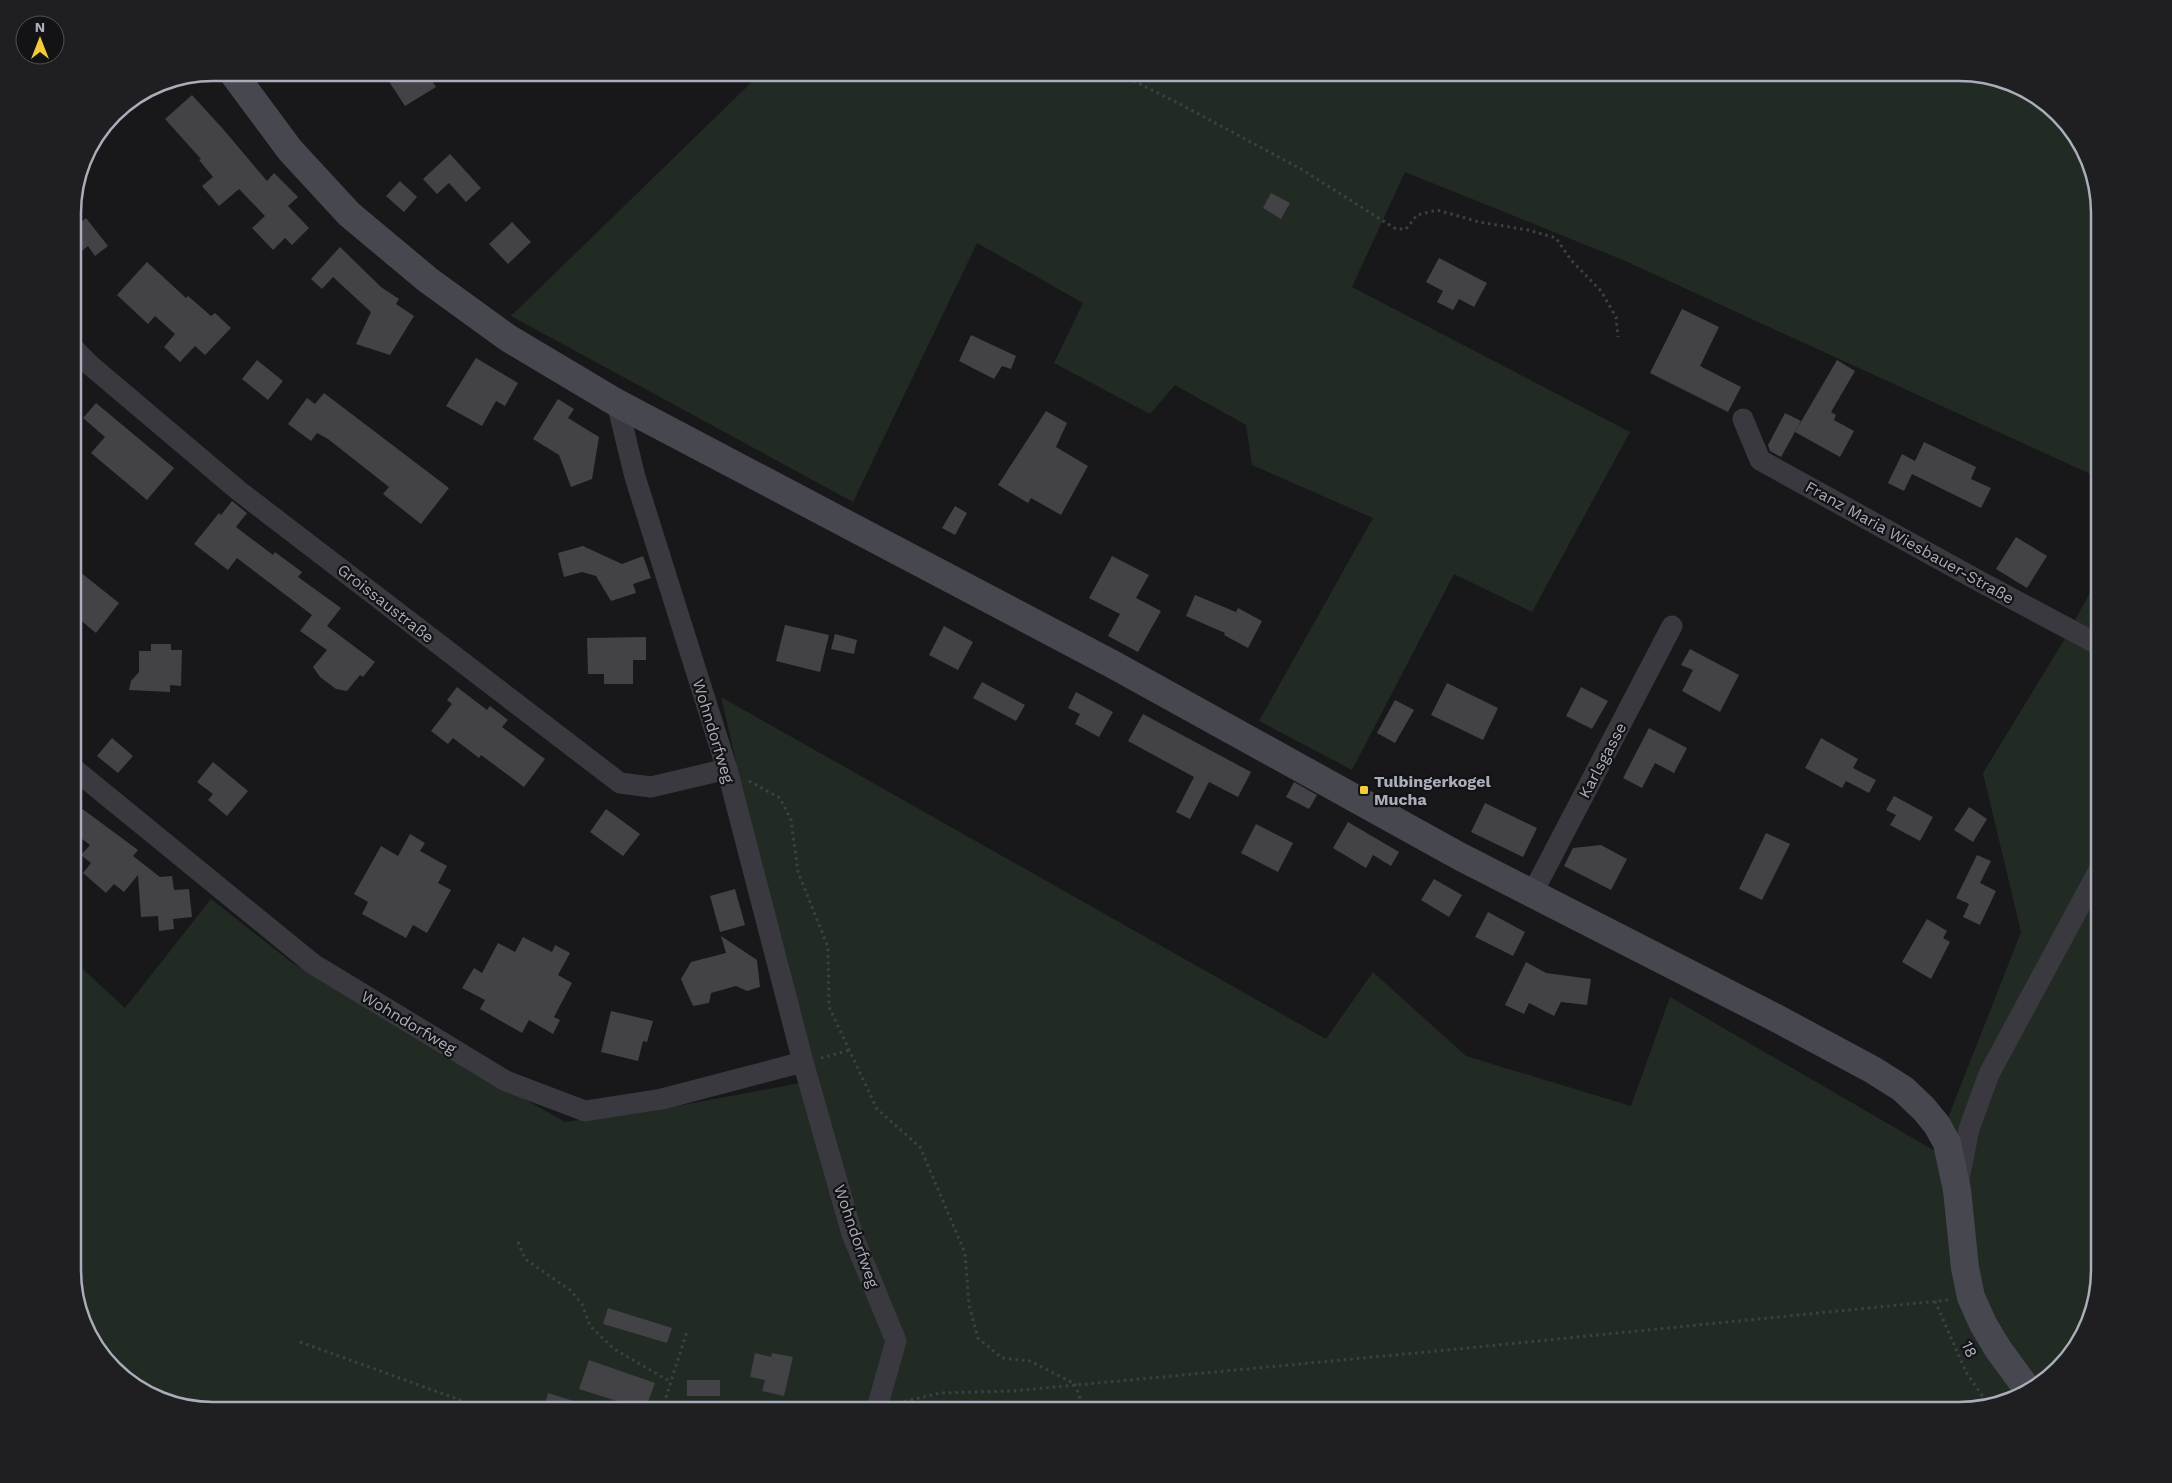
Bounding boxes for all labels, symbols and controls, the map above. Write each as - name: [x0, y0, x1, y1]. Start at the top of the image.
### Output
- north arrow: [15, 15, 65, 65]
- text: N: [35, 19, 45, 35]
- street label: Franz Maria Wiesbauer-Straße: [1802, 477, 2017, 608]
- street label: Groissaustraße: [334, 560, 438, 647]
- street label: Wohndorfweg: [689, 677, 738, 786]
- street label: Karlsgasse: [1575, 719, 1630, 801]
- place label: Tulbingerkogel Mucha: [1374, 772, 1492, 809]
- marker: Tulbingerkogel Mucha: [1358, 784, 1370, 796]
- street label: Wohndorfweg: [358, 987, 460, 1059]
- street label: Wohndorfweg: [830, 1182, 883, 1291]
- street label: 18: [1958, 1338, 1981, 1360]

